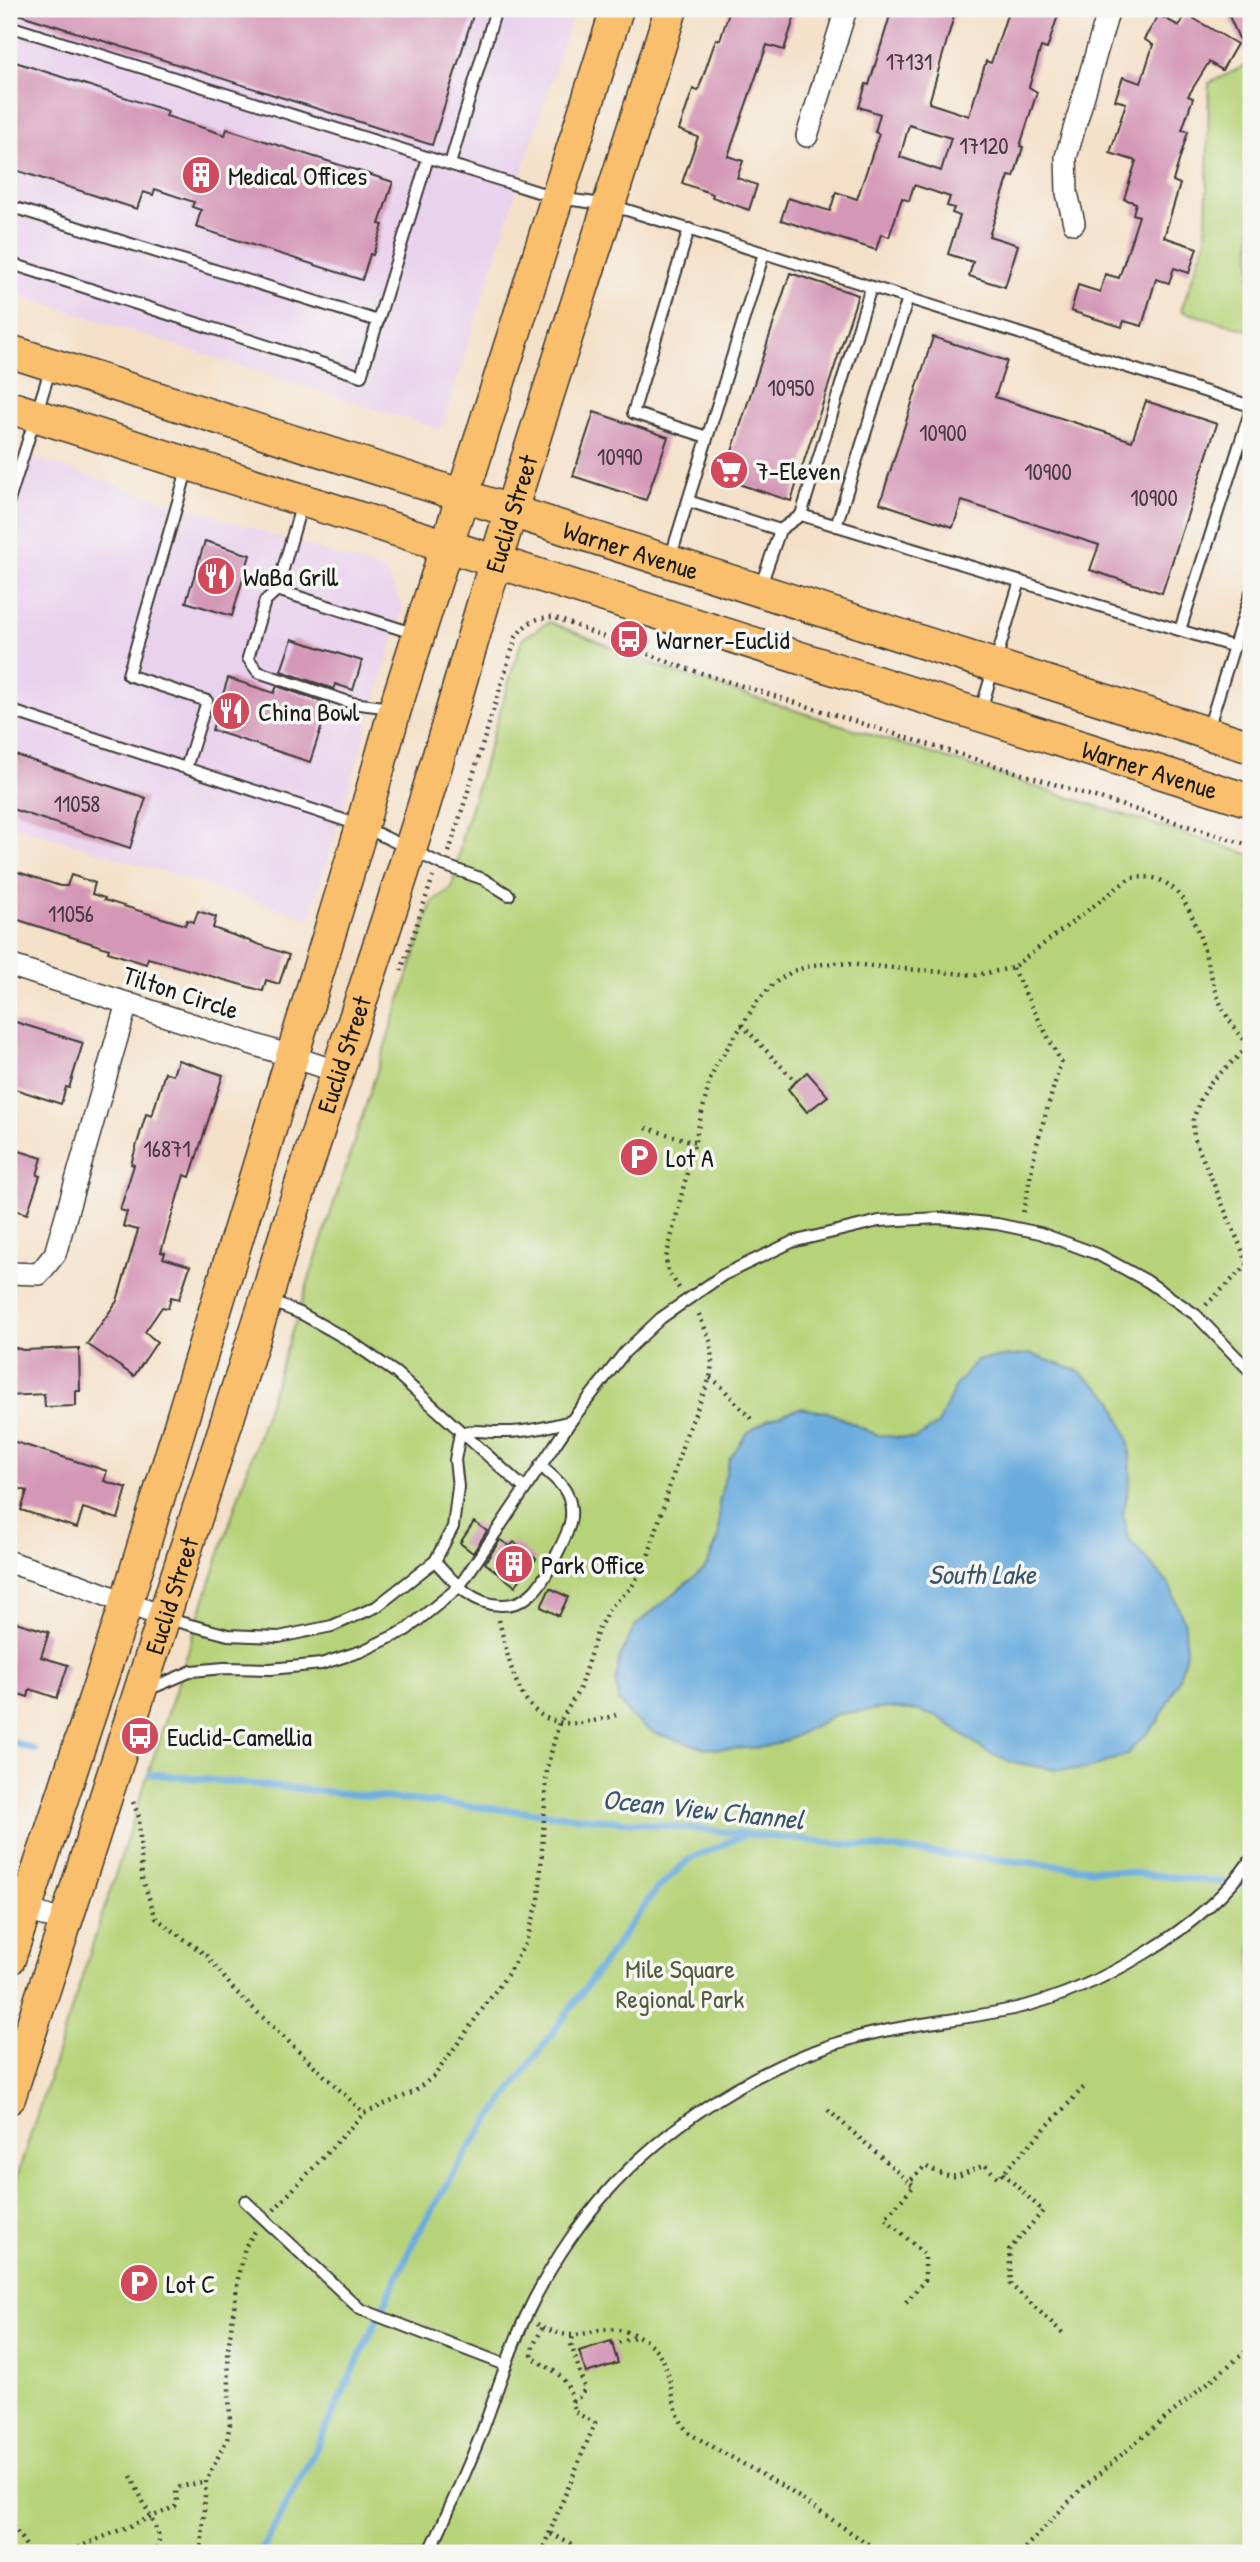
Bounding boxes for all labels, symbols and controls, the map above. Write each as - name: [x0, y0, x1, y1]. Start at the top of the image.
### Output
- house number: 17131: [886, 46, 932, 77]
- house number: 17120: [959, 130, 1009, 161]
- building icon: Medical Offices: [180, 154, 222, 196]
- place label: Medical Offices: [228, 158, 367, 193]
- house number: 10950: [767, 372, 815, 403]
- house number: 10900: [919, 417, 967, 448]
- house number: 10990: [597, 441, 643, 472]
- street label: Euclid Street: [476, 449, 545, 577]
- supermarket icon: 7-Eleven: [708, 449, 750, 491]
- place label: 7-Eleven: [756, 453, 841, 488]
- house number: 10900: [1024, 456, 1072, 487]
- house number: 10900: [1130, 482, 1178, 513]
- street label: Warner Avenue: [559, 511, 703, 587]
- restaurant icon: WaBa Grill: [195, 555, 237, 597]
- place label: WaBa Grill: [243, 559, 339, 594]
- bus stop icon: Warner-Euclid: [608, 618, 650, 660]
- place label: Warner-Euclid: [656, 622, 790, 657]
- restaurant icon: China Bowl: [210, 690, 252, 732]
- place label: China Bowl: [258, 694, 360, 729]
- street label: Warner Avenue: [1078, 731, 1222, 807]
- house number: 11058: [54, 788, 100, 819]
- house number: 11056: [48, 898, 94, 929]
- street label: Tilton Circle: [119, 957, 243, 1027]
- street label: Euclid Street: [308, 990, 379, 1117]
- house number: 16871: [143, 1133, 191, 1164]
- parking icon: Lot A: [618, 1136, 660, 1178]
- place label: Lot A: [666, 1140, 714, 1175]
- street label: Euclid Street: [136, 1531, 206, 1659]
- building icon: Park Office: [493, 1543, 535, 1585]
- place label: Park Office: [541, 1547, 645, 1582]
- water label: South Lake: [928, 1555, 1038, 1593]
- bus stop icon: Euclid-Camellia: [119, 1715, 161, 1757]
- place label: Euclid-Camellia: [167, 1719, 312, 1754]
- water label: Ocean View Channel: [600, 1780, 807, 1839]
- park label: Mile Square Regional Park: [616, 1951, 744, 2016]
- parking icon: Lot C: [118, 2262, 160, 2304]
- place label: Lot C: [166, 2266, 215, 2301]

